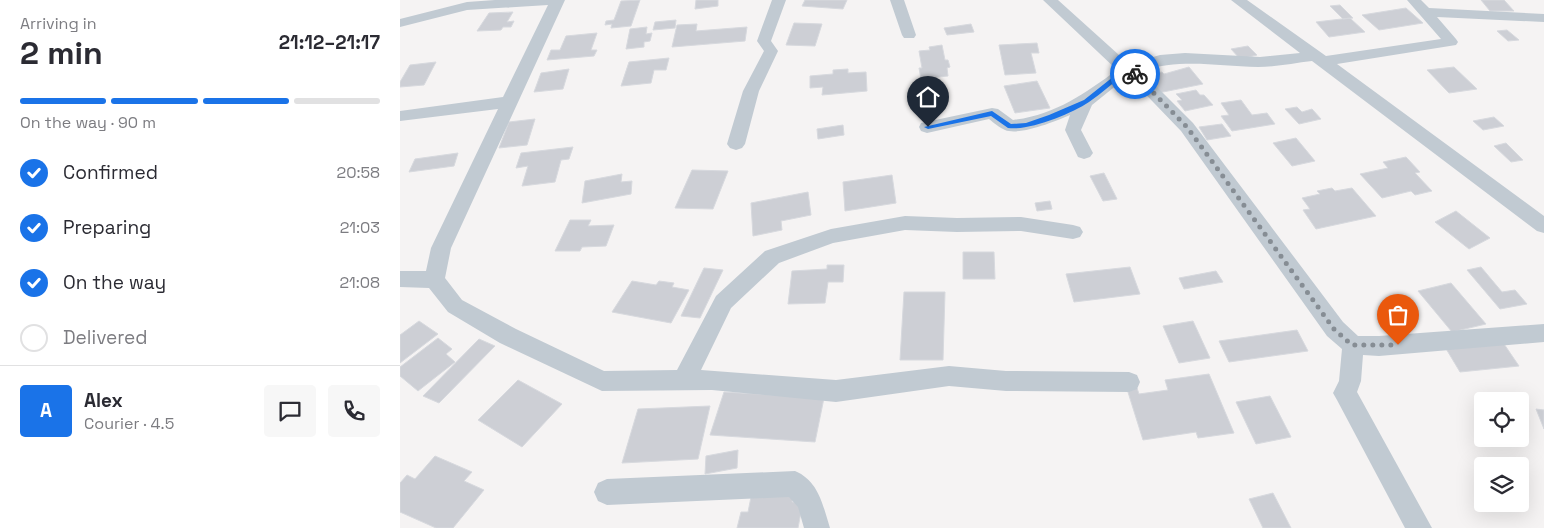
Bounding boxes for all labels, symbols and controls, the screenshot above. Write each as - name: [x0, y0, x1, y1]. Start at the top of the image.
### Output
- text: Arriving in: [20, 13, 97, 34]
- text: 21:12–21:17: [279, 30, 380, 55]
- text: 2 min: [20, 33, 103, 73]
- courier: [1110, 49, 1160, 99]
- icon: bike: [1121, 60, 1149, 88]
- pin: [907, 76, 949, 127]
- icon: home: [914, 83, 942, 111]
- text: On the way · 90 m: [20, 112, 156, 133]
- icon: check: [20, 159, 48, 187]
- text: Confirmed: [63, 160, 158, 185]
- text: 20:58: [336, 162, 380, 183]
- icon: check: [20, 214, 48, 242]
- text: Preparing: [63, 215, 151, 240]
- text: 21:03: [340, 217, 380, 238]
- icon: check: [20, 269, 48, 297]
- text: On the way: [63, 270, 166, 295]
- text: 21:08: [339, 272, 380, 293]
- pin: [1377, 294, 1419, 345]
- icon: bag: [1384, 301, 1412, 329]
- text: Delivered: [63, 325, 148, 350]
- button: chat: [264, 385, 316, 437]
- button: phone: [328, 385, 380, 437]
- text: Alex: [84, 388, 123, 413]
- map controls: [1474, 392, 1529, 512]
- button: locate: [1474, 392, 1529, 447]
- text: A: [40, 398, 52, 423]
- text: Courier · 4.5: [84, 413, 174, 434]
- button: layers: [1474, 457, 1529, 512]

